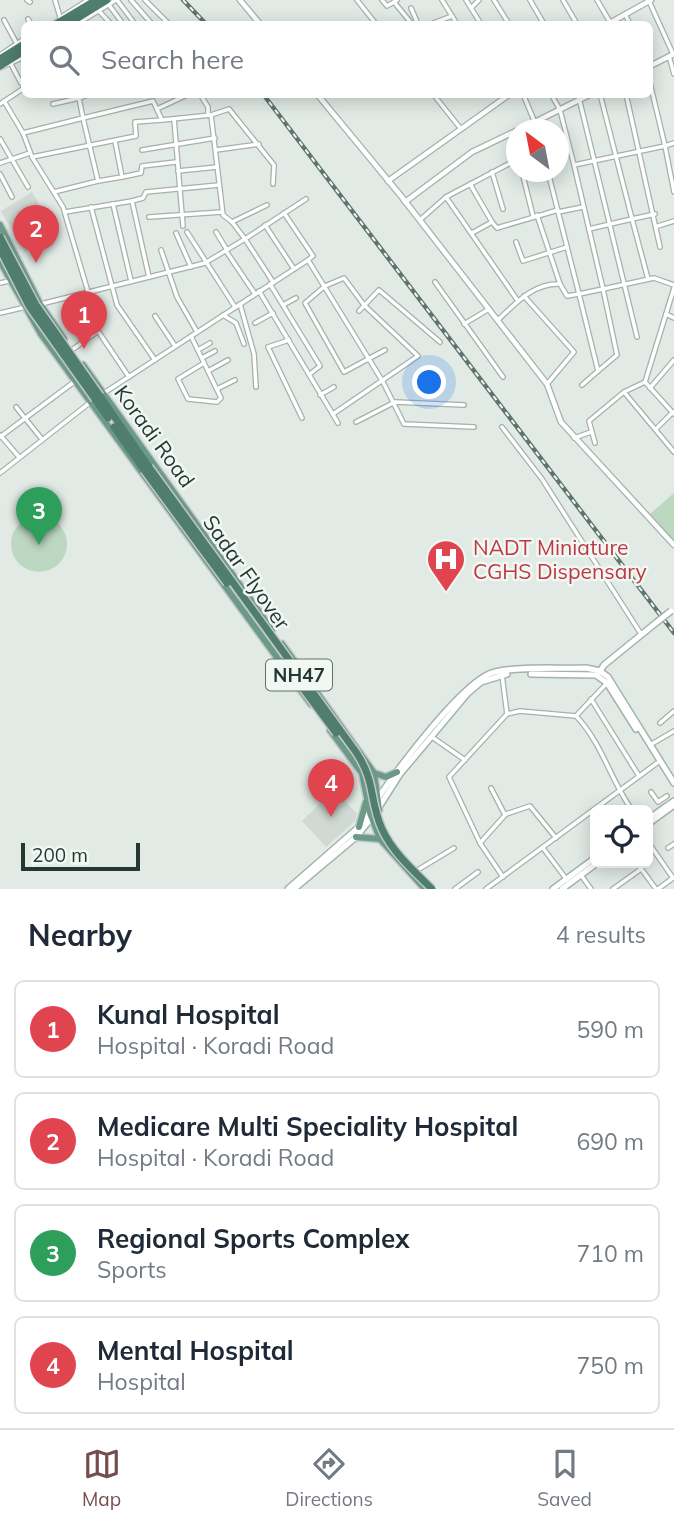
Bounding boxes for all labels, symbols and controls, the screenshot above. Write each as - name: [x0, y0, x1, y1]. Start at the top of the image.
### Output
- search box: [21, 21, 653, 98]
- icon: search: [45, 41, 83, 79]
- text: Search here: [101, 43, 244, 76]
- north arrow: [506, 119, 569, 182]
- pin: 2: [13, 205, 59, 263]
- pin: 1: [61, 291, 107, 349]
- your location: [412, 365, 446, 399]
- street label: Koradi Road: [109, 380, 201, 492]
- pin: 3: [16, 487, 62, 545]
- street label: Sadar Flyover: [198, 510, 296, 635]
- place label: NADT Miniature CGHS Dispensary: [473, 534, 647, 584]
- hospital icon: NADT Miniature CGHS Dispensary: [425, 538, 467, 593]
- road number: NH47: [266, 660, 332, 690]
- pin: 4: [308, 759, 354, 817]
- map controls: [590, 805, 653, 868]
- button: locate: [590, 805, 653, 868]
- scale bar: [21, 840, 140, 872]
- text: 200 m: [32, 843, 88, 867]
- text: Nearby: [28, 916, 132, 954]
- text: 4 results: [556, 920, 646, 949]
- text: Kunal Hospital: [97, 998, 279, 1031]
- text: 1: [46, 1015, 60, 1044]
- text: 590 m: [576, 1015, 644, 1044]
- text: Hospital · Koradi Road: [97, 1031, 334, 1060]
- text: Medicare Multi Speciality Hospital: [97, 1110, 518, 1143]
- text: 2: [46, 1127, 60, 1156]
- text: 690 m: [576, 1127, 644, 1156]
- text: Hospital · Koradi Road: [97, 1143, 334, 1172]
- text: Regional Sports Complex: [97, 1222, 409, 1255]
- text: 3: [46, 1239, 60, 1268]
- text: 710 m: [576, 1239, 644, 1268]
- text: Sports: [97, 1255, 167, 1284]
- text: Mental Hospital: [97, 1334, 294, 1367]
- text: 4: [46, 1351, 60, 1380]
- text: 750 m: [576, 1351, 644, 1380]
- text: Hospital: [97, 1367, 186, 1396]
- tab: Map: [82, 1445, 121, 1511]
- tab: Directions: [285, 1445, 373, 1511]
- tab: Saved: [537, 1445, 592, 1511]

